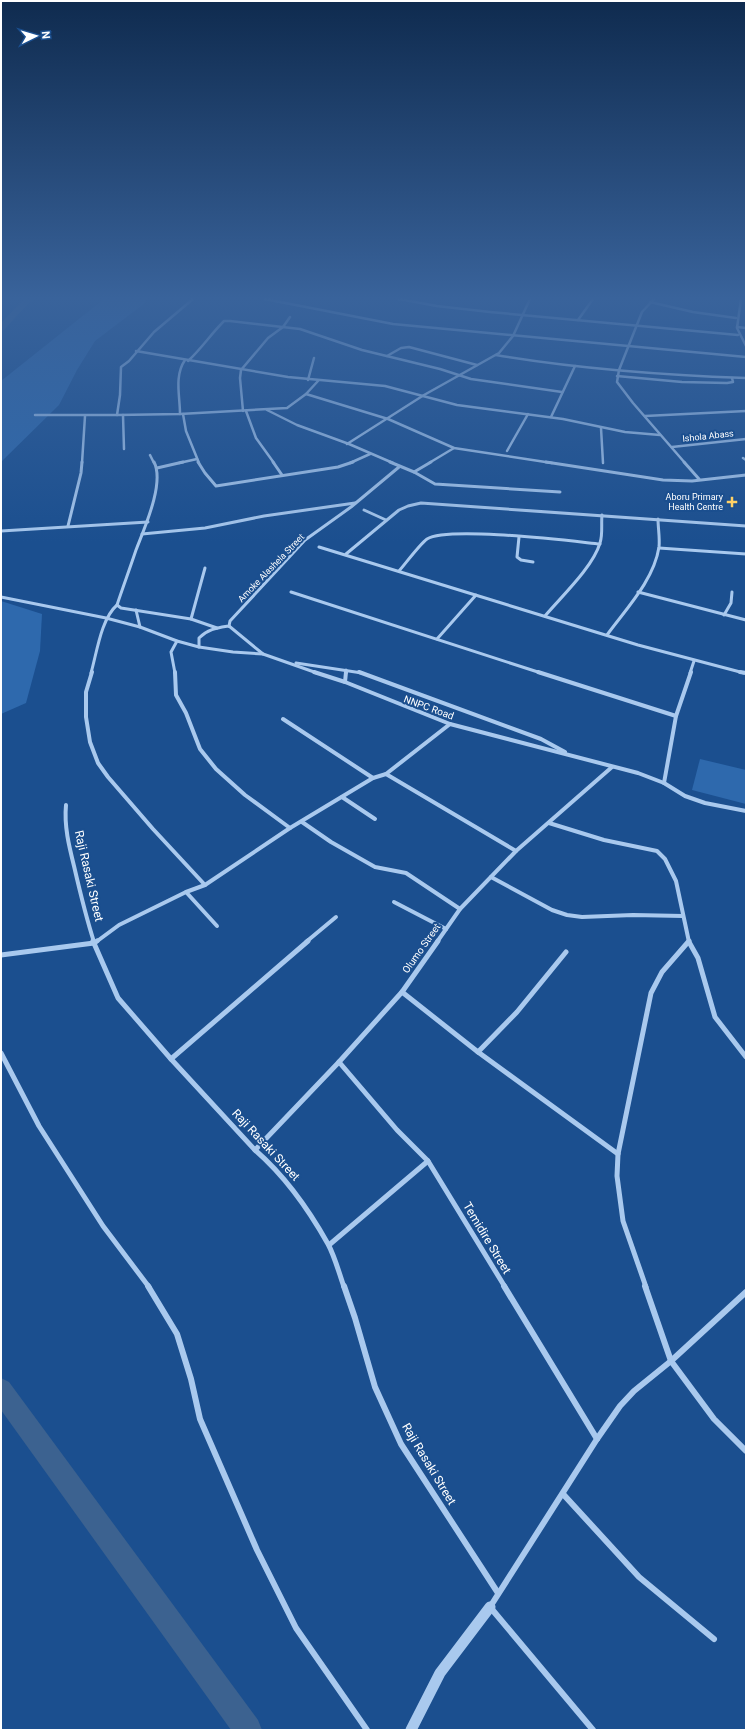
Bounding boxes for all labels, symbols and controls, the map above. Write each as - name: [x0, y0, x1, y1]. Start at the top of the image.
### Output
- north arrow: [16, 16, 56, 56]
- text: N: [39, 31, 52, 40]
- street label: Ishola Abass: [682, 428, 735, 444]
- place label: Aboru Primary Health Centre: [666, 492, 724, 512]
- marker: Aboru Primary Health Centre: [726, 496, 738, 508]
- street label: Amoke Alashela Street: [236, 532, 306, 604]
- street label: NNPC Road: [402, 693, 455, 722]
- street label: Raji Rasaki Street: [72, 829, 106, 923]
- street label: Olumo Street: [400, 921, 443, 975]
- street label: Raji Rasaki Street: [229, 1106, 303, 1184]
- street label: Temidire Street: [460, 1200, 514, 1276]
- street label: Raji Rasaki Street: [399, 1421, 459, 1508]

